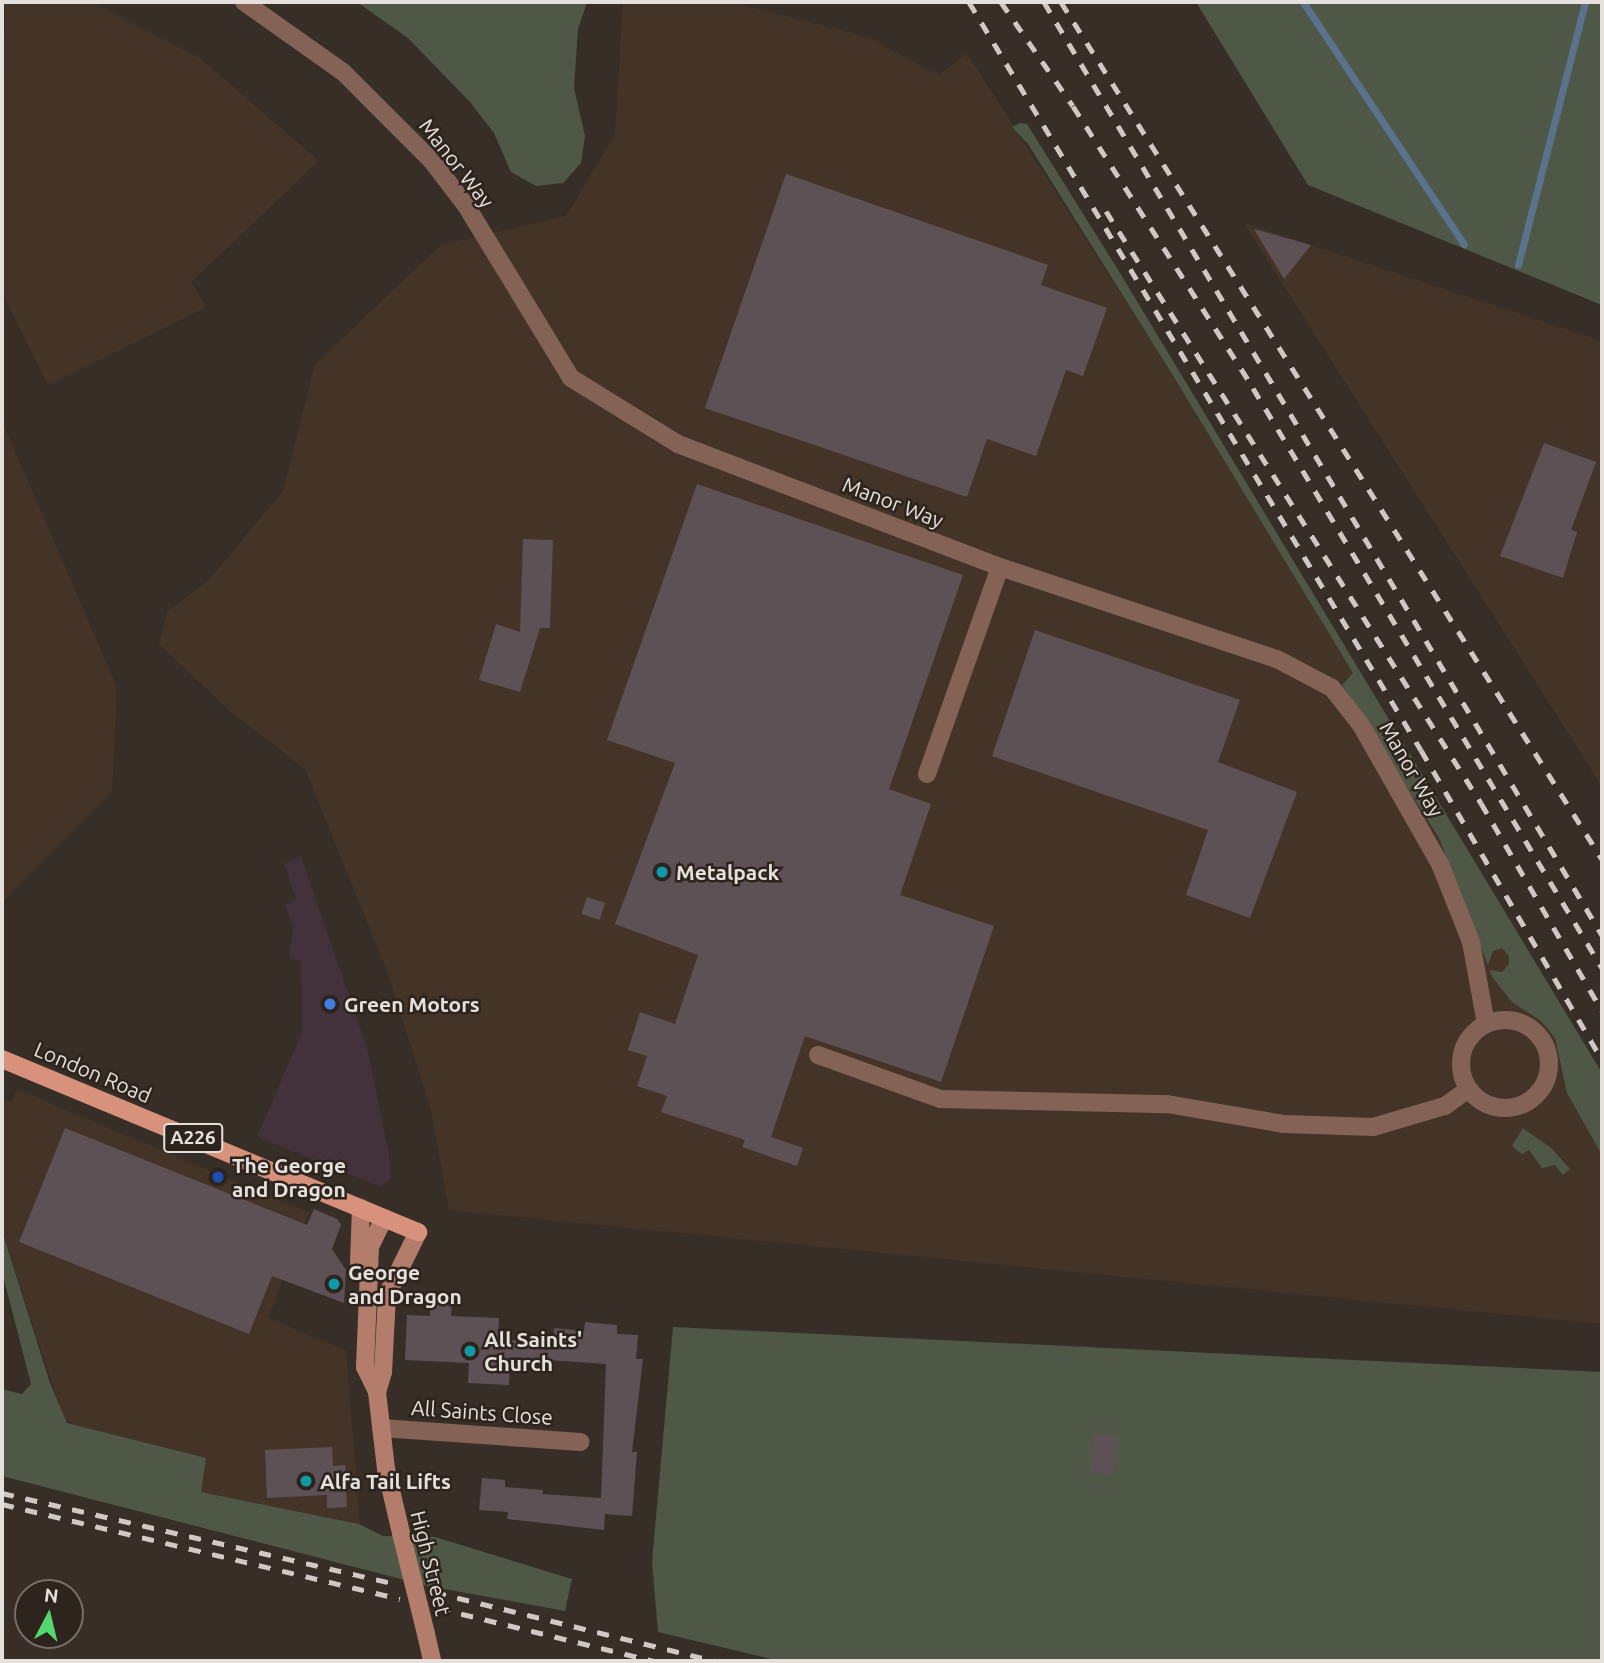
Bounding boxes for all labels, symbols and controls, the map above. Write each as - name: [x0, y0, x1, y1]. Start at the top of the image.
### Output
- street label: Manor Way: [414, 113, 500, 213]
- street label: Manor Way: [839, 471, 947, 533]
- street label: Manor Way: [1375, 717, 1449, 821]
- place label: Metalpack: [676, 859, 779, 885]
- marker: Metalpack: [654, 864, 670, 880]
- place label: Green Motors: [344, 991, 480, 1017]
- marker: Green Motors: [322, 996, 338, 1012]
- street label: London Road: [31, 1036, 155, 1108]
- road number: A226: [162, 1122, 224, 1154]
- place label: The George and Dragon: [232, 1152, 346, 1202]
- marker: The George and Dragon: [210, 1169, 226, 1185]
- place label: George and Dragon: [348, 1259, 462, 1309]
- marker: George and Dragon: [326, 1276, 342, 1292]
- place label: All Saints' Church: [484, 1326, 582, 1376]
- marker: All Saints' Church: [462, 1343, 478, 1359]
- street label: All Saints Close: [410, 1394, 554, 1430]
- place label: Alfa Tail Lifts: [320, 1468, 451, 1494]
- marker: Alfa Tail Lifts: [298, 1473, 314, 1489]
- street label: High Street: [406, 1508, 456, 1618]
- north arrow: [14, 1579, 84, 1649]
- text: N: [43, 1583, 60, 1607]

